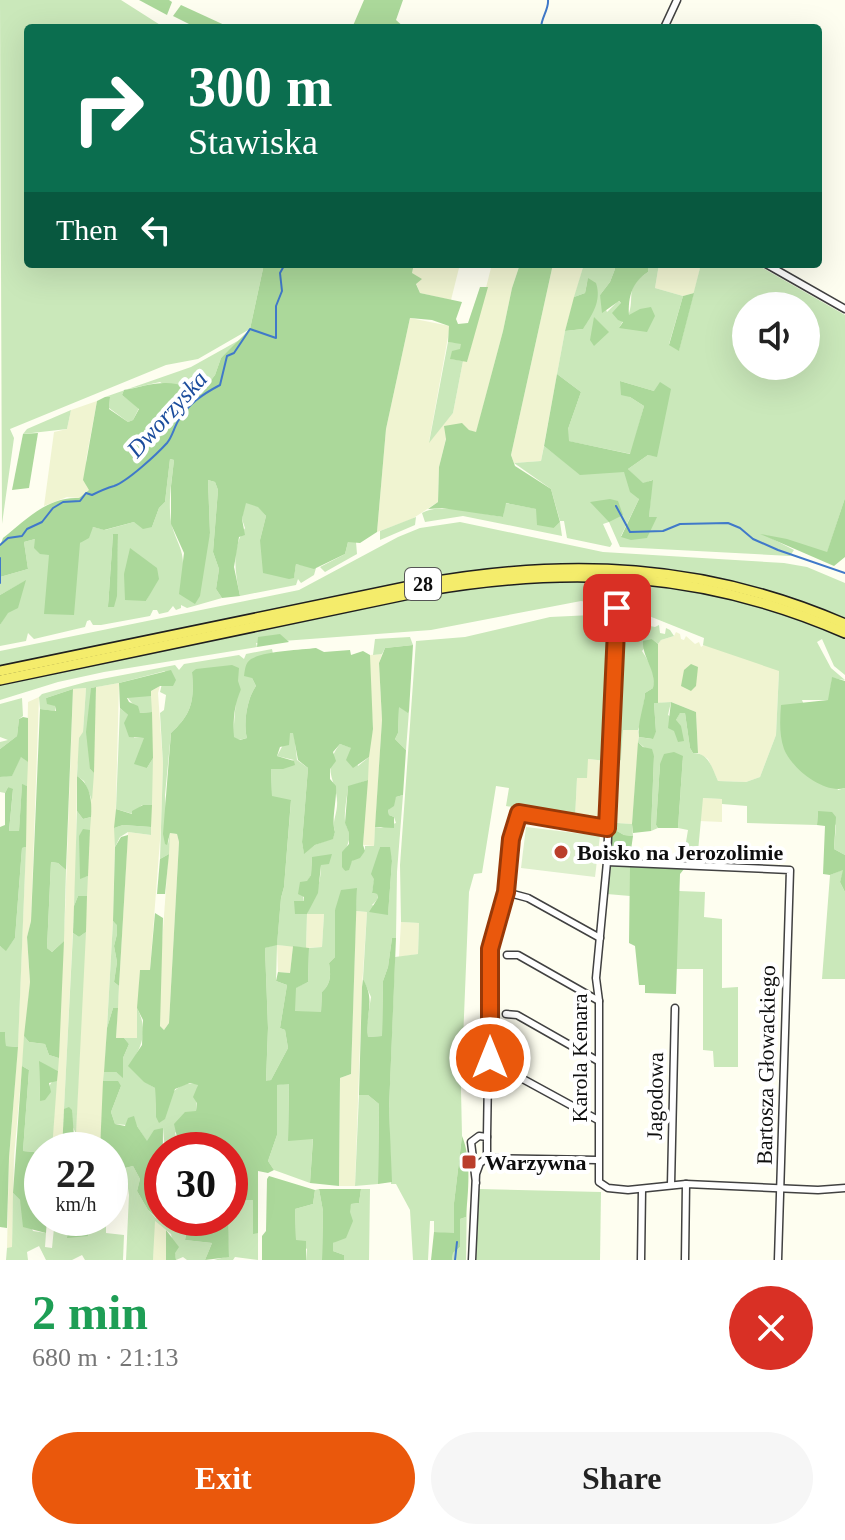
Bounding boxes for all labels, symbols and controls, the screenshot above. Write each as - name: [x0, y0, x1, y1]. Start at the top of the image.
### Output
- icon: right: [56, 56, 160, 160]
- text: 300 m: [188, 56, 333, 118]
- text: Stawiska: [188, 122, 318, 162]
- icon: left: [134, 208, 178, 252]
- text: Then: [56, 213, 118, 246]
- map controls: [732, 292, 820, 380]
- button: sound: [732, 292, 820, 380]
- water label: Dworzyska: [121, 366, 212, 463]
- road number: 28: [405, 568, 441, 600]
- pin: [583, 574, 651, 642]
- icon: arrive: [595, 586, 639, 630]
- place label: Boisko na Jerozolimie: [577, 840, 783, 865]
- marker: Boisko na Jerozolimie: [552, 843, 570, 861]
- street label: Bartosza Głowackiego: [752, 965, 780, 1165]
- street label: Karola Kenara: [567, 993, 592, 1122]
- position arrow: [448, 1016, 532, 1100]
- street label: Jagodowa: [642, 1052, 668, 1140]
- speed limit sign: 30: [144, 1132, 248, 1236]
- place label: Warzywna: [485, 1150, 586, 1175]
- text: 22: [56, 1151, 96, 1196]
- marker: Warzywna: [460, 1153, 478, 1171]
- text: km/h: [55, 1193, 97, 1215]
- text: 2 min: [32, 1286, 148, 1339]
- button: close: [729, 1286, 813, 1370]
- text: 680 m · 21:13: [32, 1343, 179, 1372]
- button: Exit: [32, 1432, 415, 1524]
- button: Share: [431, 1432, 813, 1524]

